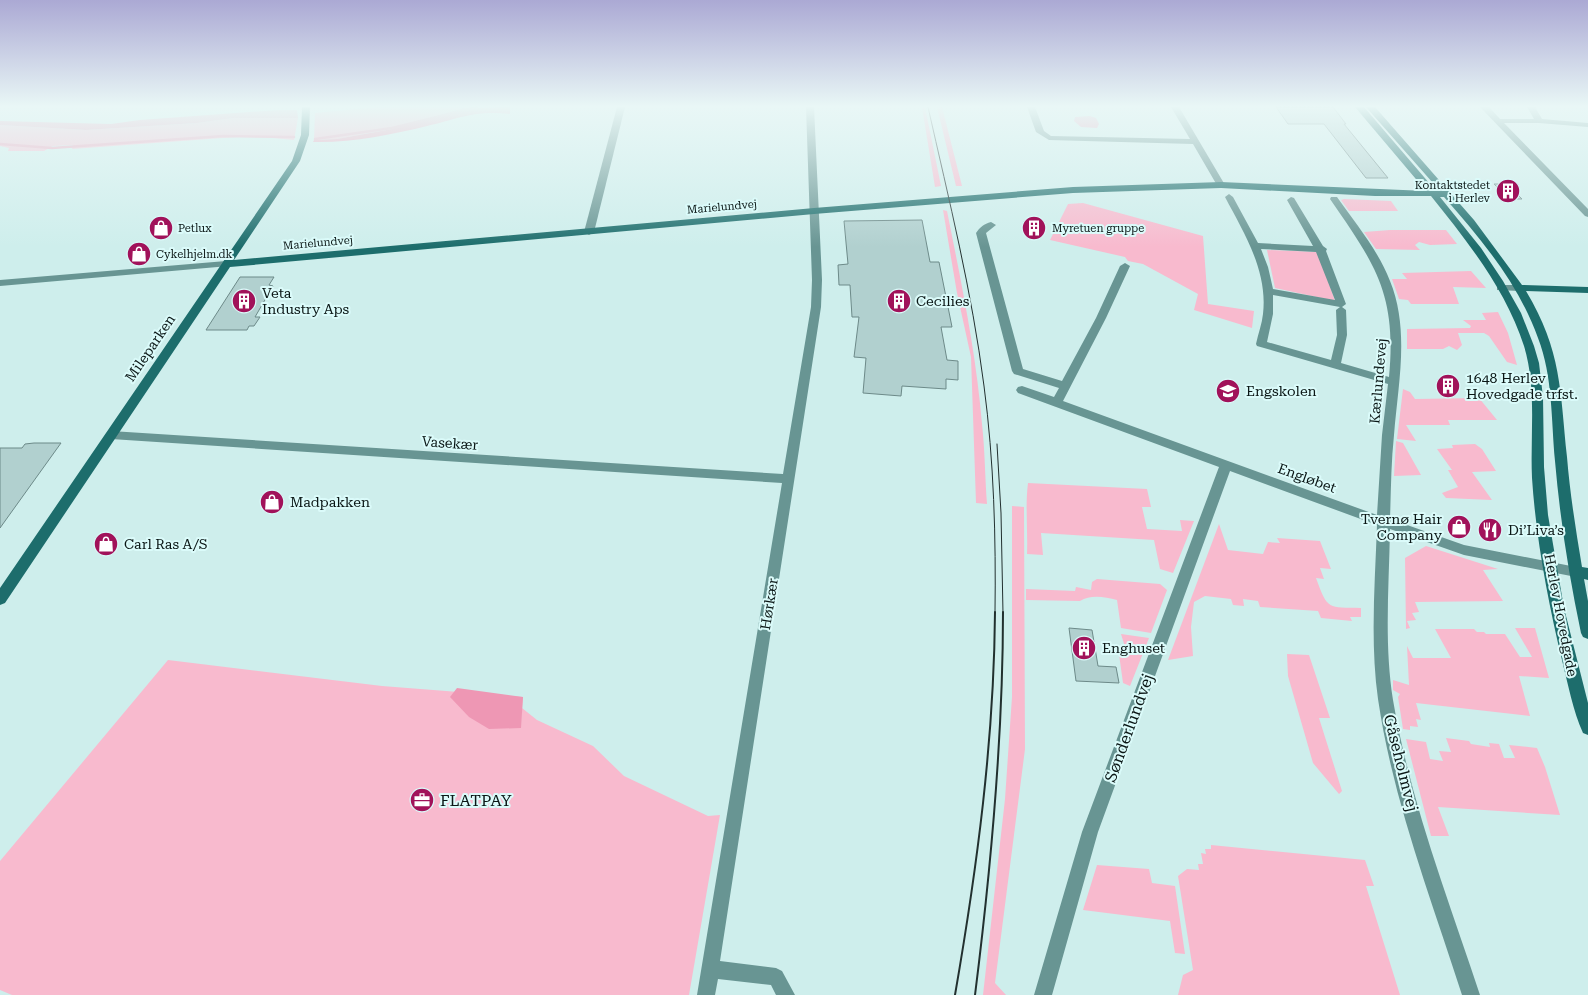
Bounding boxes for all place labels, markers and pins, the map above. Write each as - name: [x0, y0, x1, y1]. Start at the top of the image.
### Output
- building icon: Kontaktstedet i Herlev: [1495, 178, 1521, 204]
- place label: Kontaktstedet i Herlev: [1415, 179, 1491, 205]
- shop icon: Petlux: [148, 215, 174, 241]
- building icon: Myretuen gruppe: [1021, 215, 1047, 241]
- place label: Petlux: [178, 222, 212, 235]
- place label: Myretuen gruppe: [1052, 222, 1144, 235]
- shop icon: Cykelhjelm.dk: [126, 241, 152, 267]
- place label: Cykelhjelm.dk: [156, 248, 233, 261]
- place label: Veta Industry Aps: [262, 285, 350, 317]
- building icon: Veta Industry Aps: [231, 288, 257, 314]
- building icon: Cecilies: [886, 288, 912, 314]
- place label: Cecilies: [916, 293, 970, 309]
- place label: 1648 Herlev Hovedgade trfst.: [1466, 370, 1578, 402]
- building icon: 1648 Herlev Hovedgade trfst.: [1435, 373, 1461, 399]
- school or university icon: Engskolen: [1215, 378, 1241, 404]
- place label: Engskolen: [1246, 383, 1317, 399]
- shop icon: Madpakken: [259, 489, 285, 515]
- place label: Madpakken: [290, 494, 370, 510]
- place label: Tvernø Hair Company: [1361, 511, 1443, 543]
- shop icon: Tvernø Hair Company: [1446, 514, 1472, 540]
- restaurant icon: Di’Liva’s: [1477, 517, 1503, 543]
- place label: Di’Liva’s: [1508, 522, 1564, 538]
- shop icon: Carl Ras A/S: [93, 531, 119, 557]
- place label: Carl Ras A/S: [124, 536, 208, 552]
- building icon: Enghuset: [1071, 635, 1097, 661]
- place label: Enghuset: [1102, 640, 1165, 656]
- office icon: FLATPAY: [409, 787, 435, 813]
- place label: FLATPAY: [440, 791, 512, 810]

